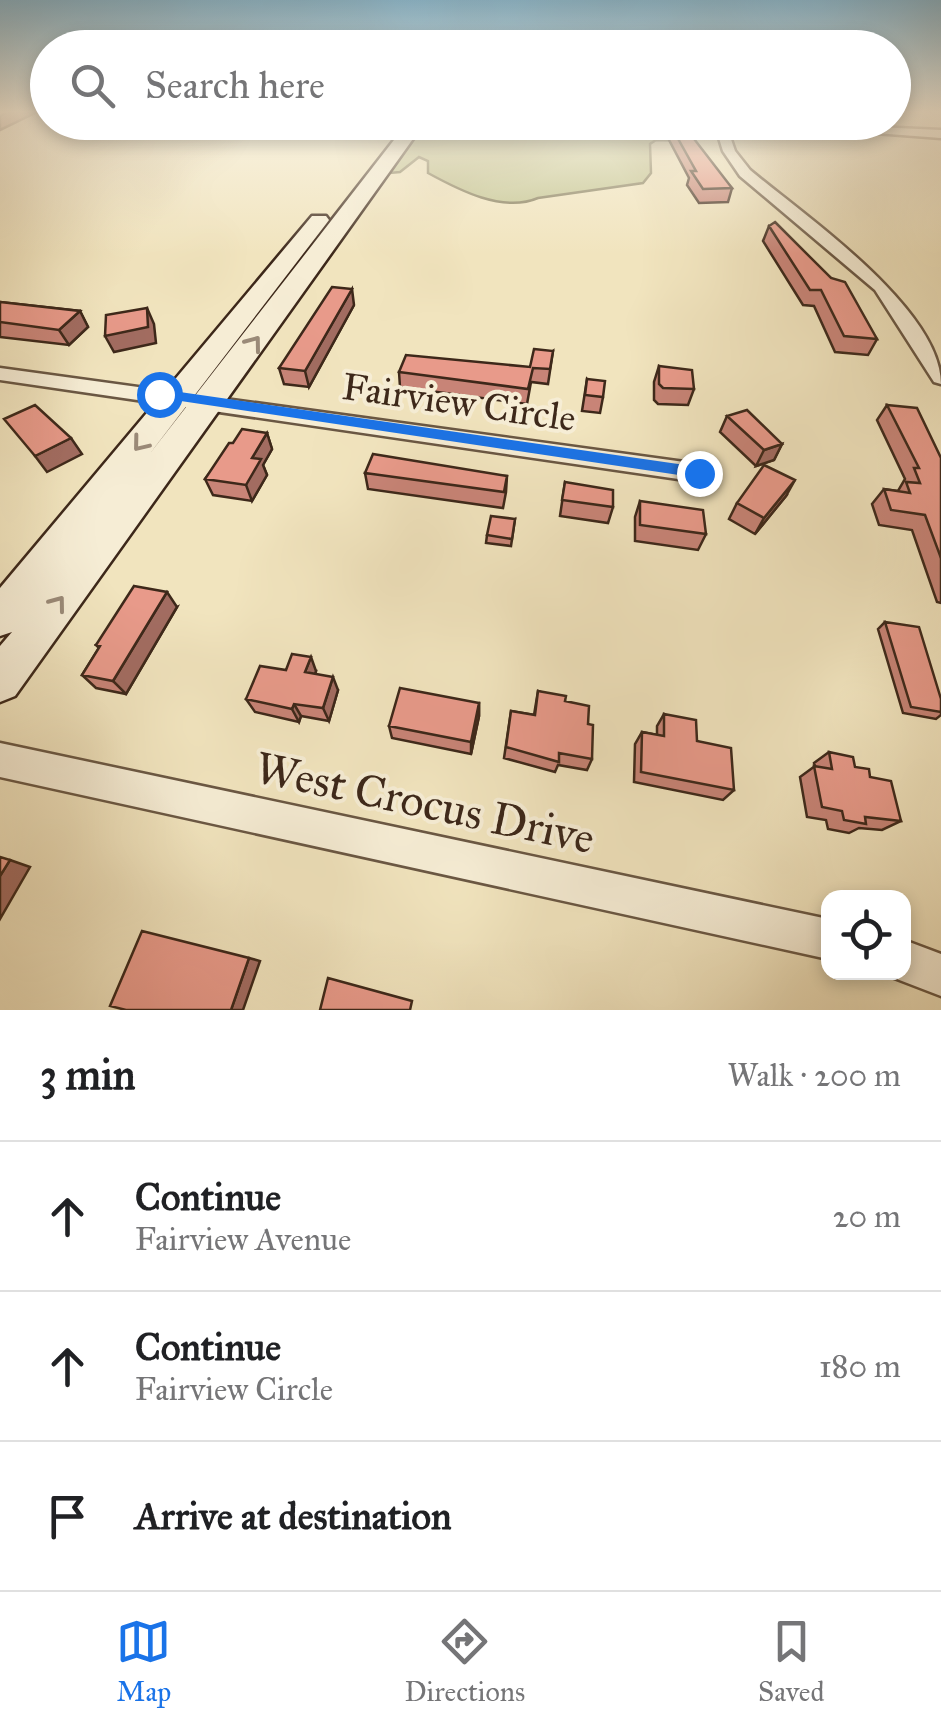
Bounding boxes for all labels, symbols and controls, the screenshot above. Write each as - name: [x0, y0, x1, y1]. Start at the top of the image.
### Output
- search box: [30, 30, 911, 140]
- icon: search: [65, 58, 120, 113]
- text: Search here: [145, 62, 325, 108]
- one-way arrow: [242, 336, 259, 354]
- street label: Fairview Circle: [339, 363, 579, 441]
- route start: [137, 372, 183, 418]
- one-way arrow: [134, 432, 152, 450]
- route end: [677, 451, 723, 497]
- one-way arrow: [47, 596, 64, 614]
- street label: West Crocus Drive: [250, 740, 599, 865]
- map controls: [821, 890, 911, 980]
- button: locate: [821, 890, 911, 980]
- text: 3 min: [40, 1049, 135, 1101]
- text: Walk · 200 m: [728, 1056, 901, 1095]
- text: Continue: [135, 1174, 281, 1220]
- icon: ahead: [40, 1189, 95, 1244]
- text: 20 m: [833, 1197, 901, 1236]
- text: Fairview Avenue: [135, 1220, 351, 1259]
- text: Continue: [135, 1324, 281, 1370]
- icon: ahead: [40, 1339, 95, 1394]
- text: 180 m: [819, 1347, 901, 1386]
- text: Fairview Circle: [135, 1370, 333, 1409]
- icon: arrive: [40, 1489, 95, 1544]
- text: Arrive at destination: [135, 1493, 452, 1539]
- tab: Map: [116, 1614, 171, 1709]
- tab: Directions: [404, 1614, 525, 1709]
- tab: Saved: [758, 1614, 825, 1709]

